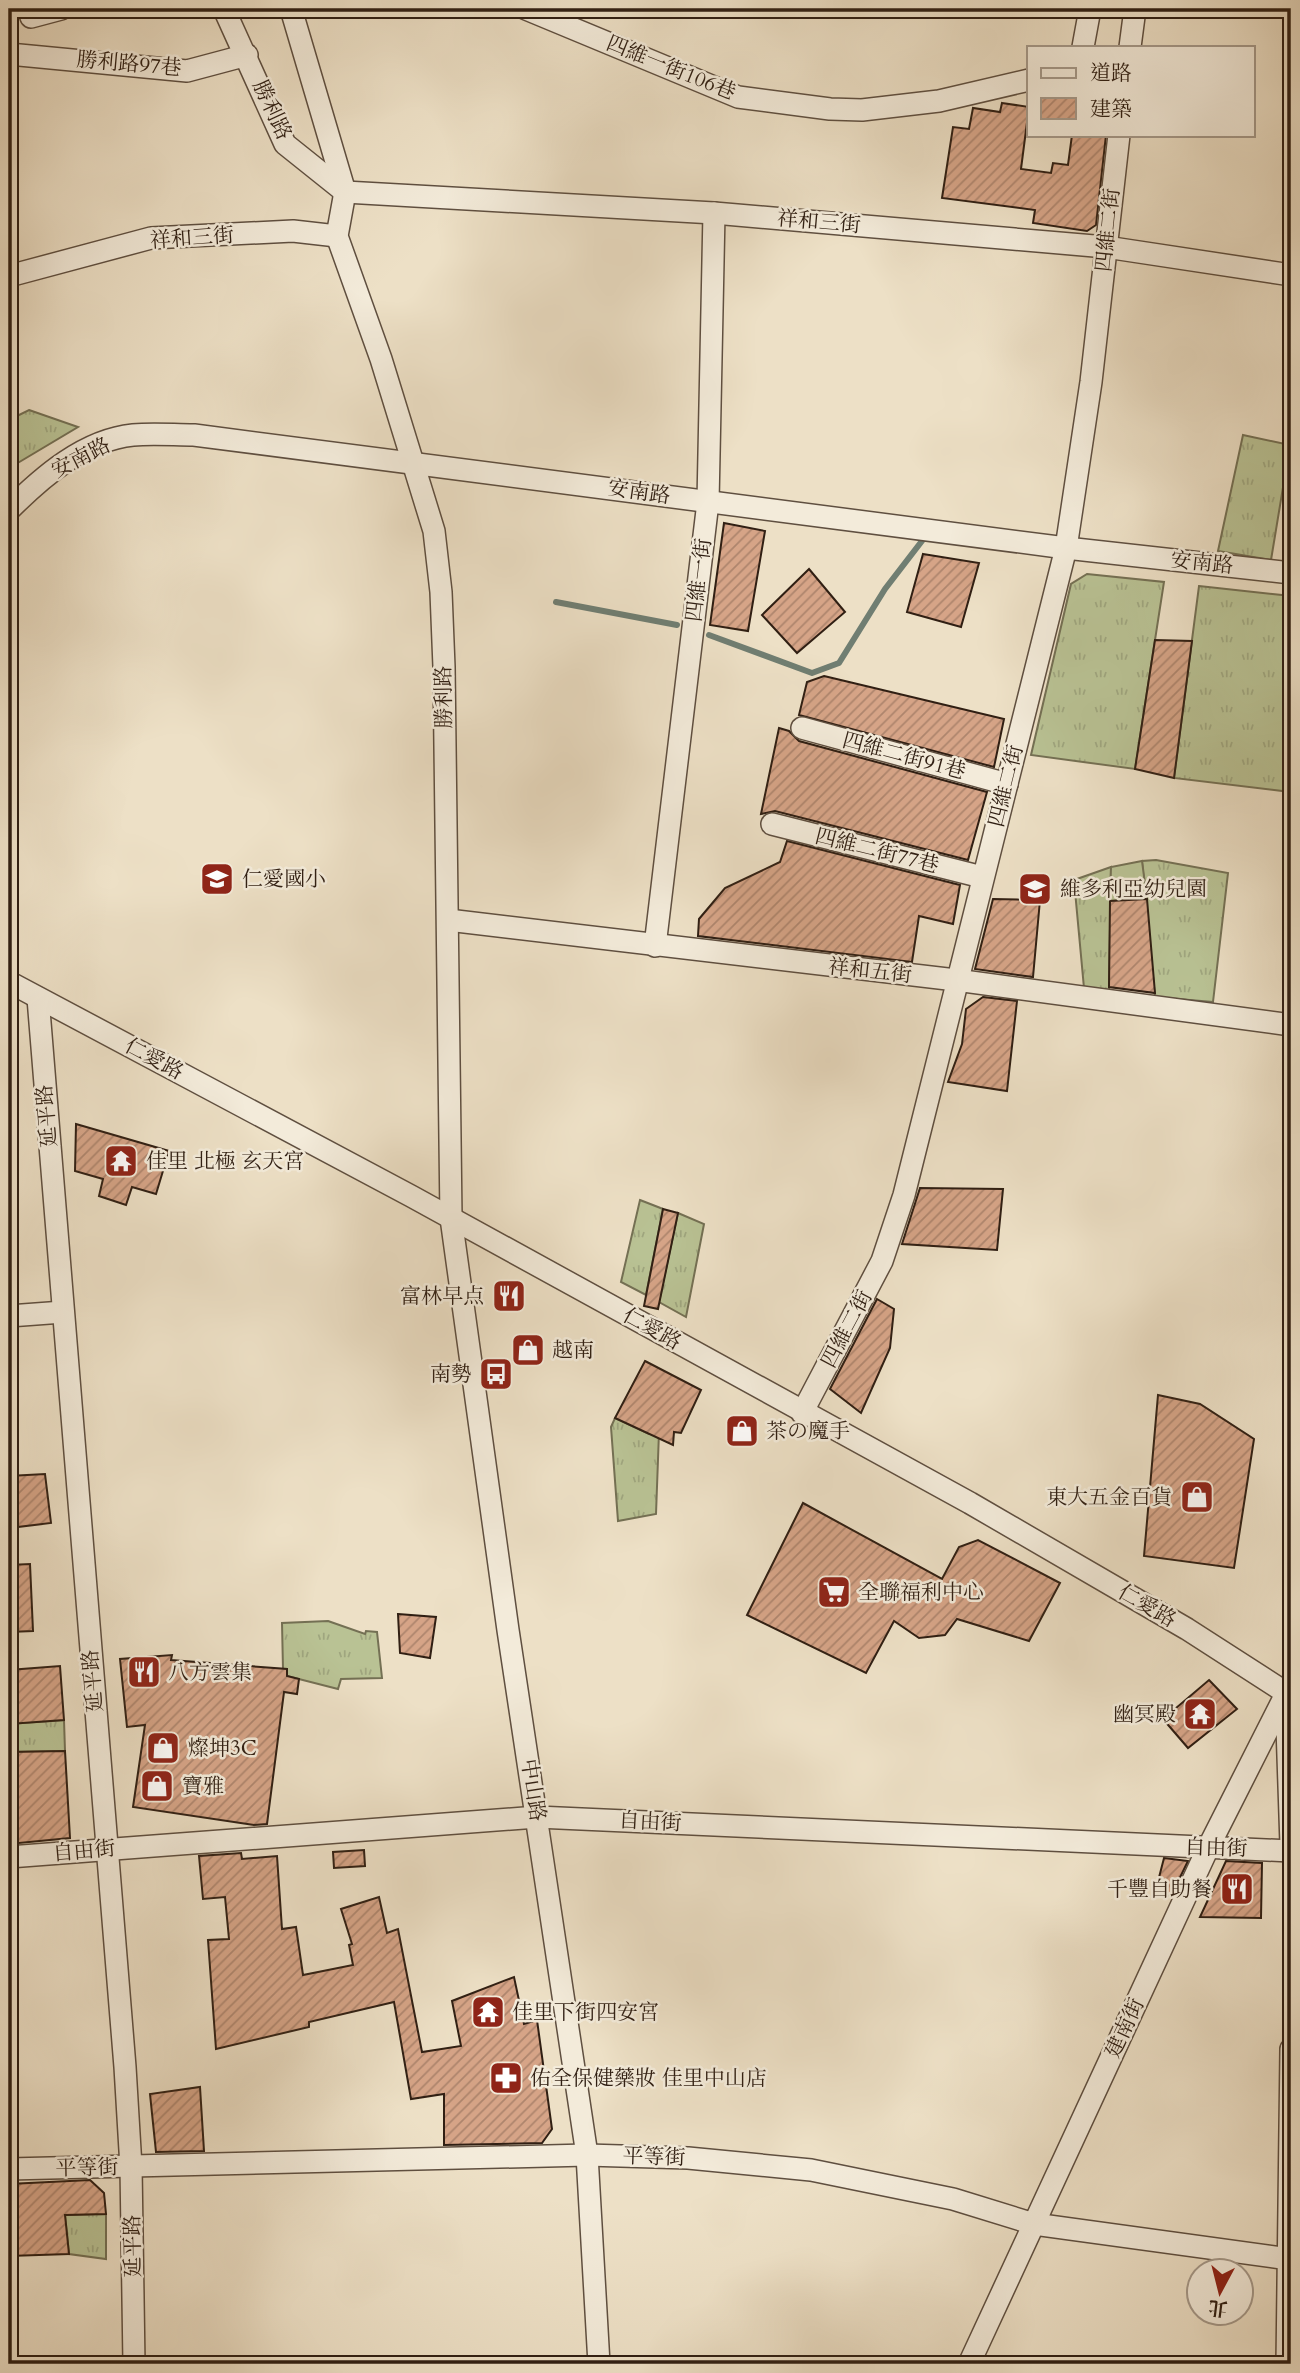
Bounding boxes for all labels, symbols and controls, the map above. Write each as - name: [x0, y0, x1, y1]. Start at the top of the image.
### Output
- street label: 四維一街106巷: [602, 29, 740, 107]
- street label: 勝利路97巷: [75, 45, 183, 83]
- legend: [1027, 46, 1254, 136]
- text: 道路: [1090, 59, 1132, 88]
- street label: 勝利路: [246, 75, 298, 145]
- text: 建築: [1090, 95, 1132, 124]
- street label: 四維二街: [1089, 187, 1127, 273]
- street label: 祥和三街: [776, 204, 862, 240]
- street label: 祥和三街: [149, 221, 235, 255]
- street label: 安南路: [46, 431, 116, 485]
- street label: 安南路: [606, 473, 672, 511]
- street label: 四維一街: [679, 537, 719, 623]
- street label: 安南路: [1169, 545, 1235, 581]
- street label: 勝利路: [429, 665, 459, 729]
- street label: 四維二街91巷: [839, 726, 969, 786]
- street label: 四維二街: [982, 742, 1030, 830]
- street label: 四維二街77巷: [812, 822, 942, 880]
- school or university icon: 仁愛國小: [198, 860, 236, 898]
- place label: 仁愛國小: [242, 865, 326, 894]
- school or university icon: 維多利亞幼兒園: [1016, 870, 1054, 908]
- place label: 維多利亞幼兒園: [1060, 875, 1207, 904]
- street label: 祥和五街: [827, 952, 913, 990]
- street label: 仁愛路: [119, 1031, 189, 1087]
- street label: 延平路: [30, 1083, 64, 1149]
- temple icon: 佳里 北極 玄天宮: [102, 1142, 140, 1180]
- place label: 佳里 北極 玄天宮: [146, 1147, 304, 1176]
- restaurant icon: 富林早点: [490, 1277, 528, 1315]
- place label: 富林早点: [400, 1282, 484, 1311]
- street label: 四維二街: [814, 1285, 880, 1373]
- street label: 仁愛路: [617, 1301, 687, 1357]
- shop icon: 越南: [509, 1331, 547, 1369]
- place label: 越南: [552, 1336, 594, 1365]
- bus stop icon: 南勢: [477, 1355, 515, 1393]
- place label: 南勢: [430, 1360, 472, 1389]
- shop icon: 茶の魔手: [723, 1412, 761, 1450]
- place label: 茶の魔手: [766, 1417, 850, 1446]
- shop icon: 東大五金百貨: [1178, 1478, 1216, 1516]
- place label: 東大五金百貨: [1046, 1483, 1172, 1512]
- supermarket icon: 全聯福利中心: [815, 1573, 853, 1611]
- place label: 全聯福利中心: [858, 1578, 984, 1607]
- street label: 仁愛路: [1112, 1578, 1182, 1634]
- street label: 延平路: [76, 1648, 110, 1714]
- restaurant icon: 八方雲集: [125, 1653, 163, 1691]
- place label: 八方雲集: [168, 1658, 252, 1687]
- temple icon: 幽冥殿: [1181, 1695, 1219, 1733]
- place label: 幽冥殿: [1113, 1700, 1176, 1729]
- shop icon: 燦坤3C: [144, 1729, 182, 1767]
- place label: 燦坤3C: [188, 1734, 257, 1763]
- street label: 中山路: [514, 1757, 552, 1823]
- shop icon: 寶雅: [138, 1767, 176, 1805]
- place label: 寶雅: [182, 1772, 224, 1801]
- street label: 自由街: [618, 1806, 682, 1838]
- street label: 自由街: [1184, 1832, 1248, 1864]
- street label: 自由街: [51, 1834, 117, 1868]
- restaurant icon: 千豐自助餐: [1218, 1870, 1256, 1908]
- place label: 千豐自助餐: [1107, 1875, 1212, 1904]
- temple icon: 佳里下街四安宮: [469, 1993, 507, 2031]
- street label: 建南街: [1099, 1993, 1151, 2063]
- place label: 佳里下街四安宮: [512, 1998, 659, 2027]
- pharmacy icon: 佑全保健藥妝 佳里中山店: [487, 2059, 525, 2097]
- place label: 佑全保健藥妝 佳里中山店: [530, 2064, 767, 2093]
- street label: 平等街: [622, 2141, 686, 2173]
- street label: 平等街: [55, 2153, 119, 2183]
- street label: 延平路: [118, 2214, 148, 2278]
- north arrow: [1184, 2258, 1254, 2328]
- text: 北: [1207, 2294, 1229, 2322]

